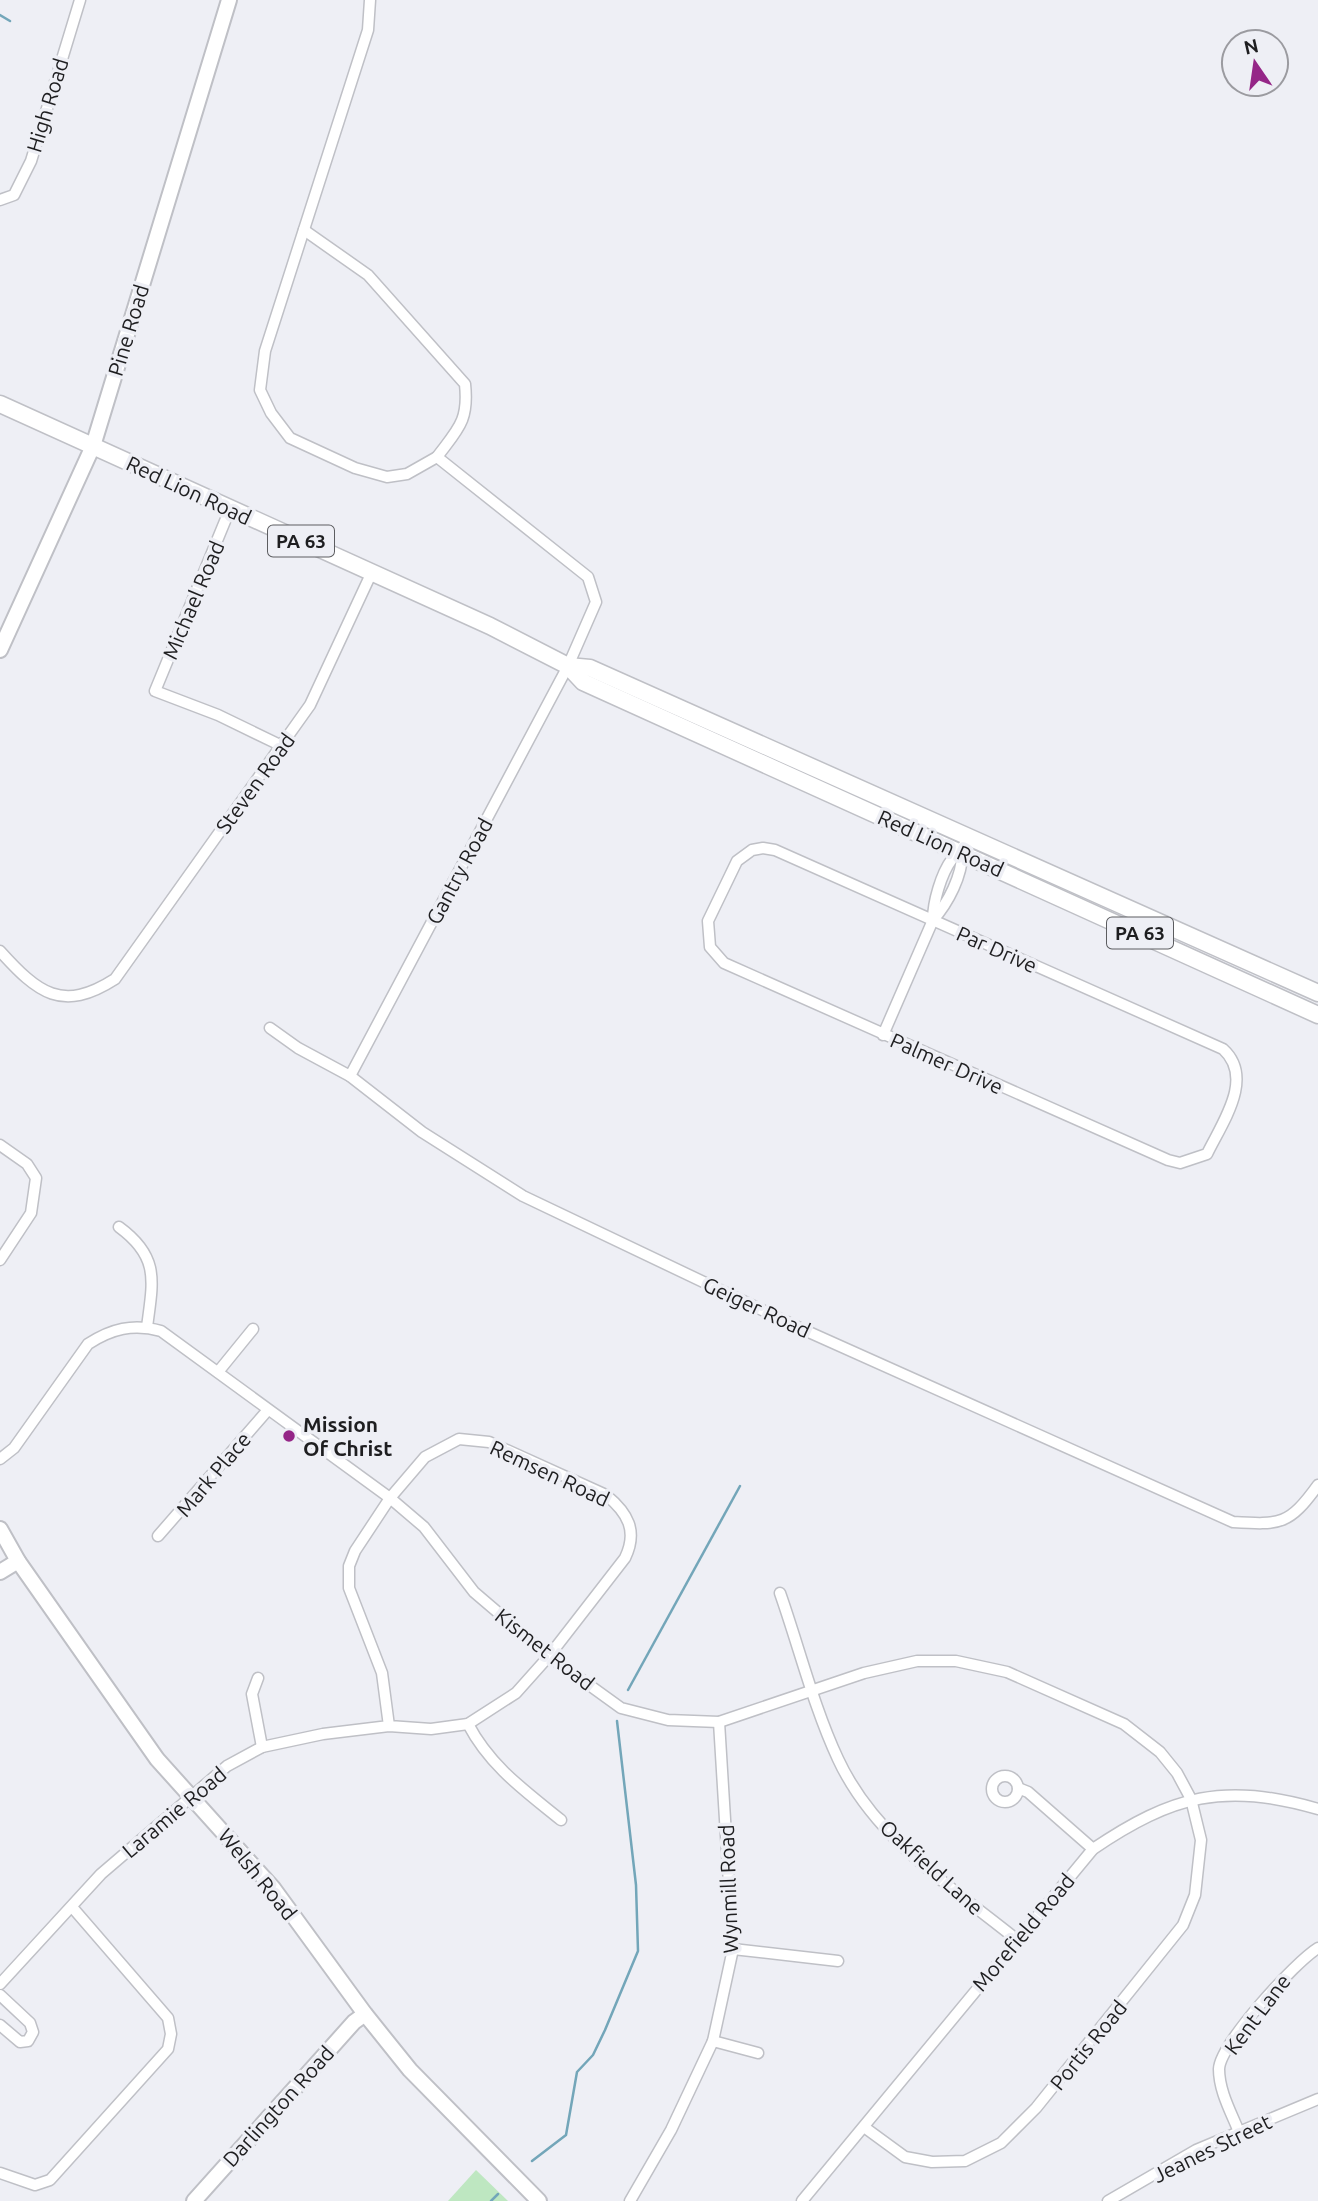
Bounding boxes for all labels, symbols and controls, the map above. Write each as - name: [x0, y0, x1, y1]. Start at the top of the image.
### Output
- north arrow: [1220, 28, 1290, 98]
- text: N: [1242, 34, 1261, 59]
- street label: High Road: [21, 55, 73, 155]
- street label: Pine Road: [103, 281, 153, 379]
- street label: Red Lion Road: [123, 451, 255, 529]
- road number: PA 63: [268, 526, 334, 556]
- street label: Michael Road: [157, 537, 229, 663]
- street label: Steven Road: [211, 728, 299, 838]
- street label: Red Lion Road: [874, 805, 1008, 881]
- street label: Gantry Road: [421, 814, 497, 928]
- road number: PA 63: [1107, 917, 1173, 948]
- street label: Par Drive: [953, 921, 1041, 977]
- street label: Palmer Drive: [887, 1027, 1007, 1099]
- street label: Geiger Road: [700, 1272, 814, 1342]
- place label: Mission Of Christ: [303, 1412, 392, 1460]
- street label: Mark Place: [171, 1427, 255, 1521]
- marker: Mission Of Christ: [281, 1428, 297, 1444]
- street label: Remsen Road: [487, 1435, 613, 1511]
- street label: Kismet Road: [491, 1603, 599, 1695]
- street label: Laramie Road: [117, 1762, 231, 1862]
- street label: Oakfield Lane: [876, 1815, 988, 1919]
- street label: Welsh Road: [214, 1823, 302, 1925]
- street label: Wynmill Road: [714, 1824, 742, 1954]
- street label: Morefield Road: [967, 1868, 1079, 1996]
- street label: Kent Lane: [1219, 1969, 1295, 2059]
- street label: Portis Road: [1045, 1995, 1131, 2095]
- street label: Darlington Road: [218, 2041, 338, 2171]
- street label: Jeanes Street: [1149, 2109, 1275, 2187]

